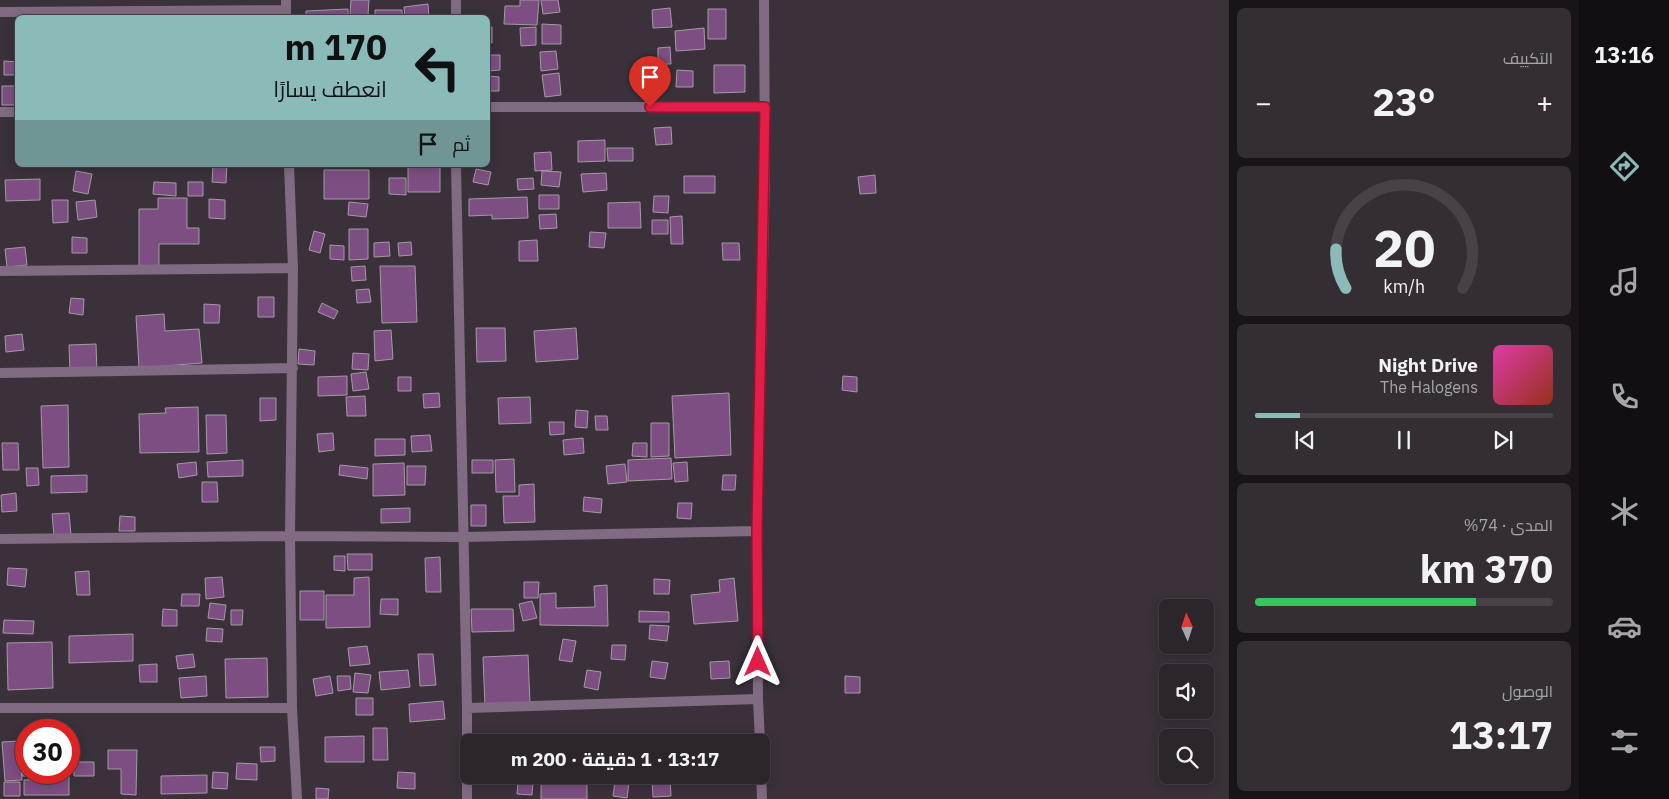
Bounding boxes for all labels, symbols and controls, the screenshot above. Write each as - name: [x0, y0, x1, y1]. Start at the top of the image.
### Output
- text: 170 m: [284, 24, 387, 70]
- icon: left: [405, 35, 470, 100]
- text: 13:16: [1594, 40, 1654, 69]
- text: التكييف: [1503, 48, 1553, 68]
- pin: [629, 56, 671, 107]
- icon: arrive: [636, 63, 664, 91]
- text: انعطف يسارًا: [273, 74, 387, 103]
- text: 23°: [1372, 77, 1436, 126]
- text: −: [1255, 84, 1272, 121]
- text: +: [1536, 84, 1553, 121]
- icon: arrive: [414, 130, 442, 158]
- text: ثم: [452, 132, 470, 156]
- icon: directions: [1607, 149, 1642, 184]
- text: 20: [1373, 214, 1435, 281]
- icon: music: [1607, 264, 1642, 299]
- text: km/h: [1383, 275, 1425, 298]
- text: Night Drive: [1378, 353, 1478, 377]
- text: The Halogens: [1380, 377, 1478, 397]
- icon: phone: [1607, 379, 1642, 414]
- icon: previous: [1291, 426, 1319, 454]
- icon: pause: [1390, 426, 1418, 454]
- icon: next: [1489, 426, 1517, 454]
- icon: climate: [1607, 494, 1642, 529]
- text: المدى · 74%: [1464, 515, 1553, 535]
- text: 370 km: [1420, 544, 1553, 593]
- north arrow: [1159, 599, 1214, 654]
- map controls: [1159, 599, 1214, 784]
- icon: car: [1607, 609, 1642, 644]
- position arrow: [731, 635, 783, 687]
- button: sound: [1159, 664, 1214, 719]
- text: الوصول: [1502, 681, 1553, 701]
- text: 13:17: [1449, 710, 1553, 759]
- speed limit sign: 30: [15, 719, 80, 784]
- icon: filters: [1607, 724, 1642, 759]
- button: search: [1159, 729, 1214, 784]
- text: 13:17 · 1 دقيقة · 200 m: [511, 747, 719, 771]

